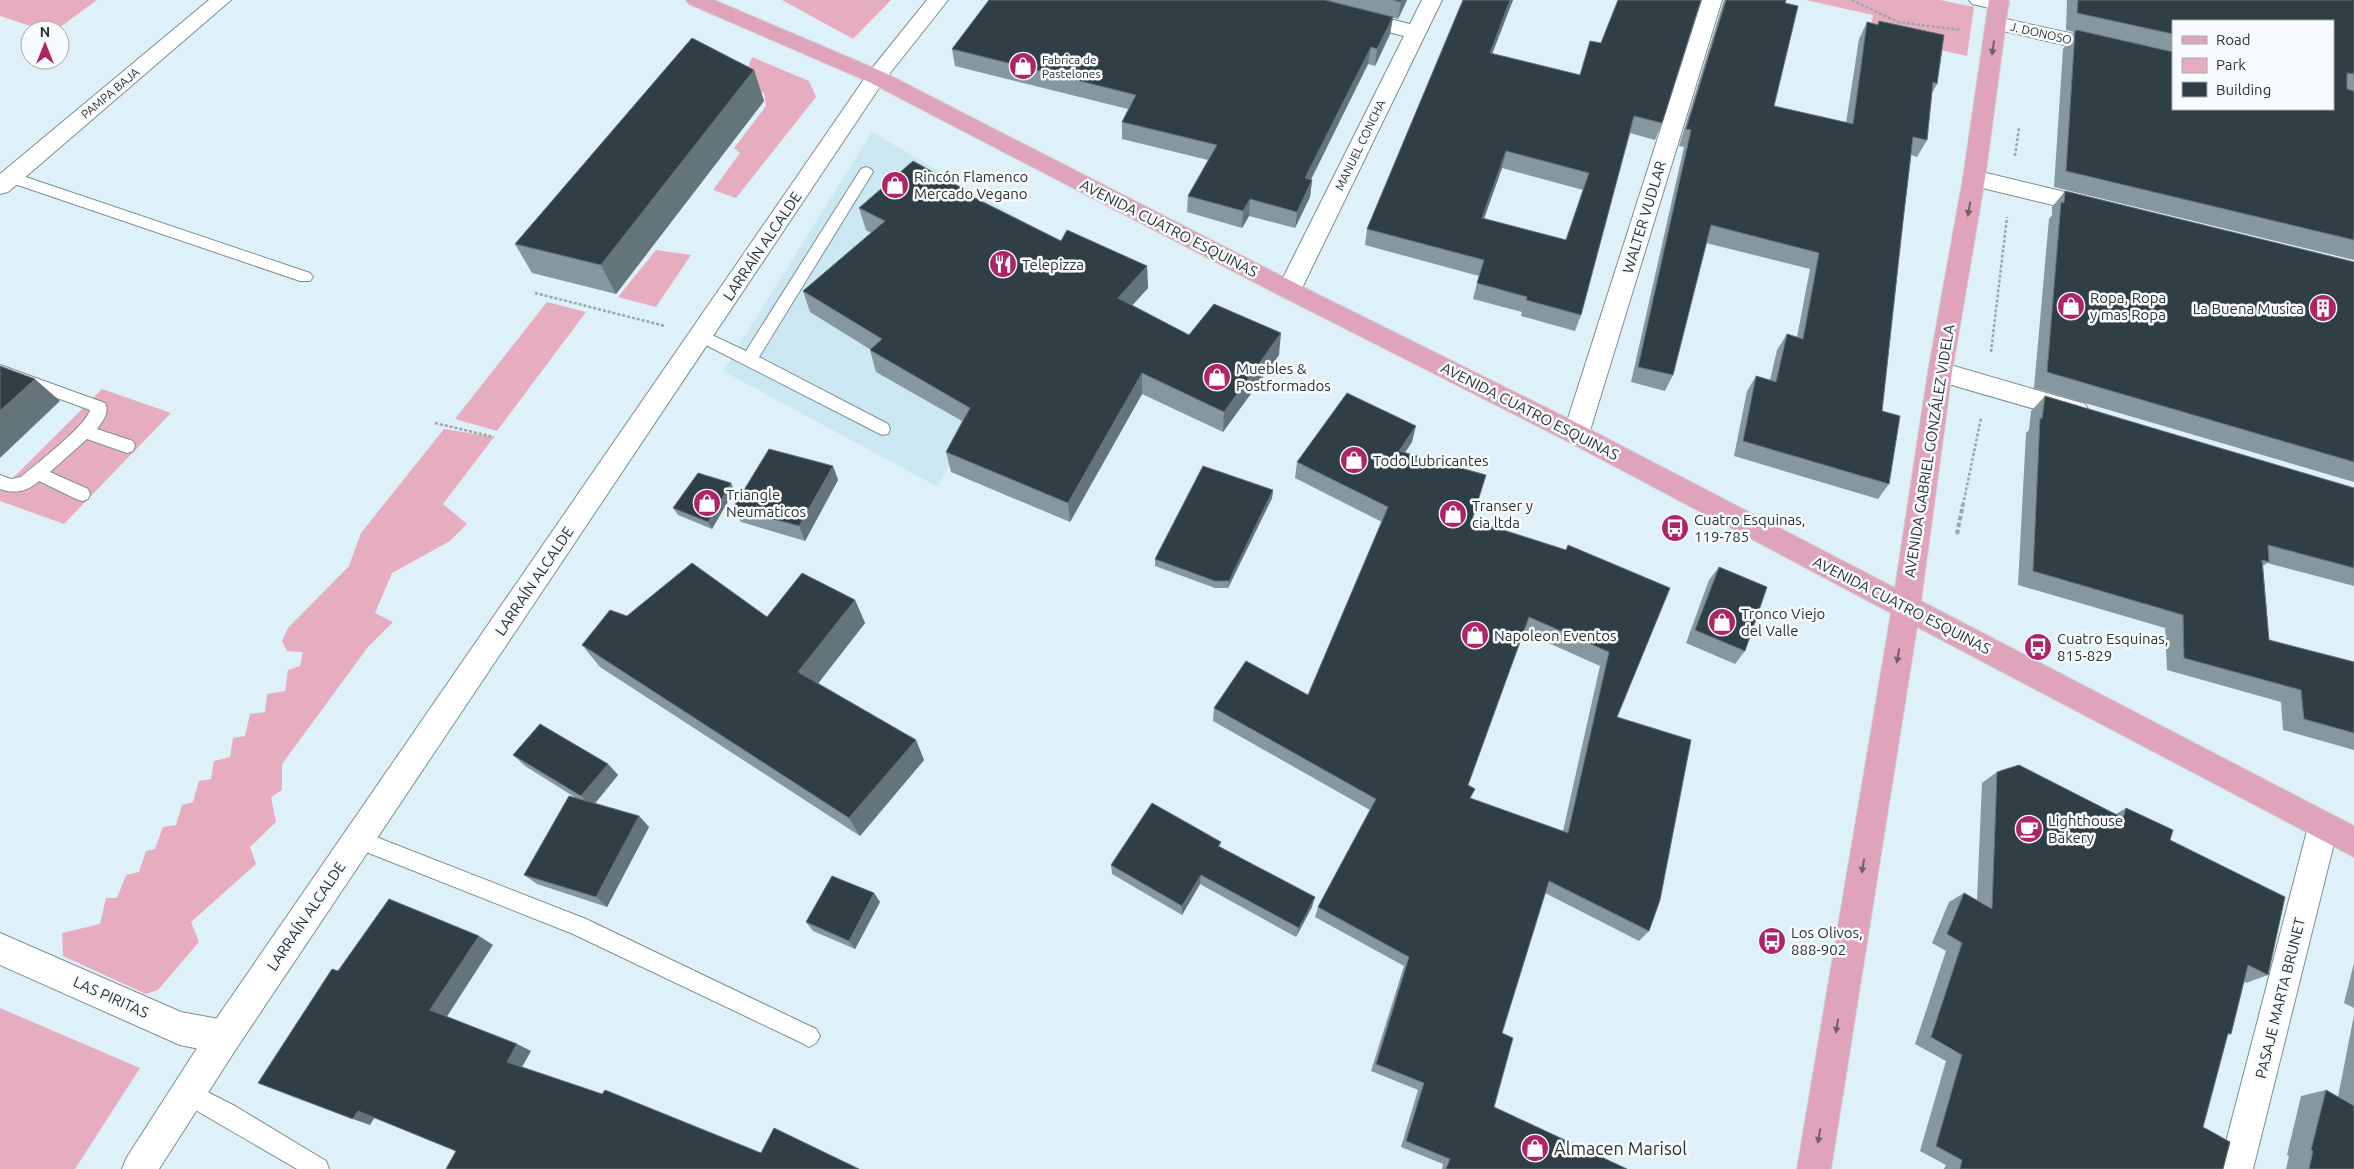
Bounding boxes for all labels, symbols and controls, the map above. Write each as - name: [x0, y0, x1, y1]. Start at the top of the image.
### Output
- north arrow: [20, 20, 70, 70]
- street label: J. DONOSO: [2009, 20, 2073, 46]
- legend: [2172, 20, 2334, 110]
- text: N: [40, 24, 50, 40]
- text: Road: [2216, 31, 2251, 48]
- one-way arrow: [1989, 41, 1997, 57]
- shop icon: Fabrica de Pastelones: [1008, 51, 1038, 81]
- place label: Fabrica de Pastelones: [1042, 53, 1101, 80]
- text: Park: [2216, 56, 2246, 73]
- street label: PAMPA BAJA: [78, 65, 142, 121]
- text: Building: [2216, 81, 2271, 98]
- street label: MANUEL CONCHA: [1332, 97, 1388, 192]
- street label: WALTER VUDLAR: [1619, 159, 1669, 275]
- place label: Rincón Flamenco Mercado Vegano: [914, 168, 1028, 202]
- shop icon: Rincón Flamenco Mercado Vegano: [880, 170, 910, 200]
- street label: AVENIDA CUATRO ESQUINAS: [1077, 176, 1261, 280]
- street label: LARRAÍN ALCALDE: [719, 188, 805, 304]
- one-way arrow: [1964, 201, 1972, 217]
- restaurant icon: Telepizza: [988, 249, 1018, 279]
- place label: Telepizza: [1022, 256, 1084, 273]
- place label: Ropa, Ropa y mas Ropa: [2090, 289, 2166, 323]
- shop icon: Ropa, Ropa y mas Ropa: [2056, 291, 2086, 321]
- building icon: La Buena Musica: [2308, 293, 2338, 323]
- place label: La Buena Musica: [2193, 300, 2304, 317]
- street label: AVENIDA GABRIEL GONZÁLEZ VIDELA: [1901, 323, 1957, 579]
- street label: AVENIDA CUATRO ESQUINAS: [1438, 359, 1622, 463]
- place label: Muebles & Postformados: [1236, 360, 1331, 394]
- shop icon: Muebles & Postformados: [1202, 362, 1232, 392]
- shop icon: Todo Lubricantes: [1339, 445, 1369, 475]
- place label: Todo Lubricantes: [1373, 452, 1489, 469]
- place label: Triangle Neumaticos: [726, 486, 806, 520]
- shop icon: Triangle Neumaticos: [692, 488, 722, 518]
- place label: Transer y cia ltda: [1472, 497, 1533, 531]
- shop icon: Transer y cia ltda: [1438, 499, 1468, 529]
- place label: Cuatro Esquinas, 119-785: [1694, 511, 1806, 545]
- bus stop icon: Cuatro Esquinas, 119-785: [1660, 513, 1690, 543]
- street label: LARRAÍN ALCALDE: [491, 523, 577, 639]
- street label: AVENIDA CUATRO ESQUINAS: [1810, 553, 1994, 657]
- place label: Tronco Viejo del Valle: [1741, 605, 1825, 639]
- shop icon: Tronco Viejo del Valle: [1707, 607, 1737, 637]
- shop icon: Napoleon Eventos: [1460, 620, 1490, 650]
- place label: Napoleon Eventos: [1494, 627, 1616, 644]
- place label: Cuatro Esquinas, 815-829: [2057, 630, 2169, 664]
- bus stop icon: Cuatro Esquinas, 815-829: [2023, 632, 2053, 662]
- one-way arrow: [1893, 648, 1901, 664]
- place label: Lighthouse Bakery: [2048, 812, 2123, 846]
- cafe icon: Lighthouse Bakery: [2014, 814, 2044, 844]
- street label: LARRAÍN ALCALDE: [263, 858, 349, 974]
- one-way arrow: [1859, 858, 1867, 874]
- street label: PASAJE MARTA BRUNET: [2252, 915, 2308, 1080]
- place label: Los Olivos, 888-902: [1791, 924, 1863, 958]
- bus stop icon: Los Olivos, 888-902: [1757, 926, 1787, 956]
- street label: LAS PIRITAS: [71, 973, 151, 1021]
- one-way arrow: [1833, 1019, 1841, 1035]
- one-way arrow: [1815, 1128, 1823, 1144]
- shop icon: Almacen Marisol: [1520, 1133, 1550, 1163]
- place label: Almacen Marisol: [1554, 1138, 1687, 1158]

